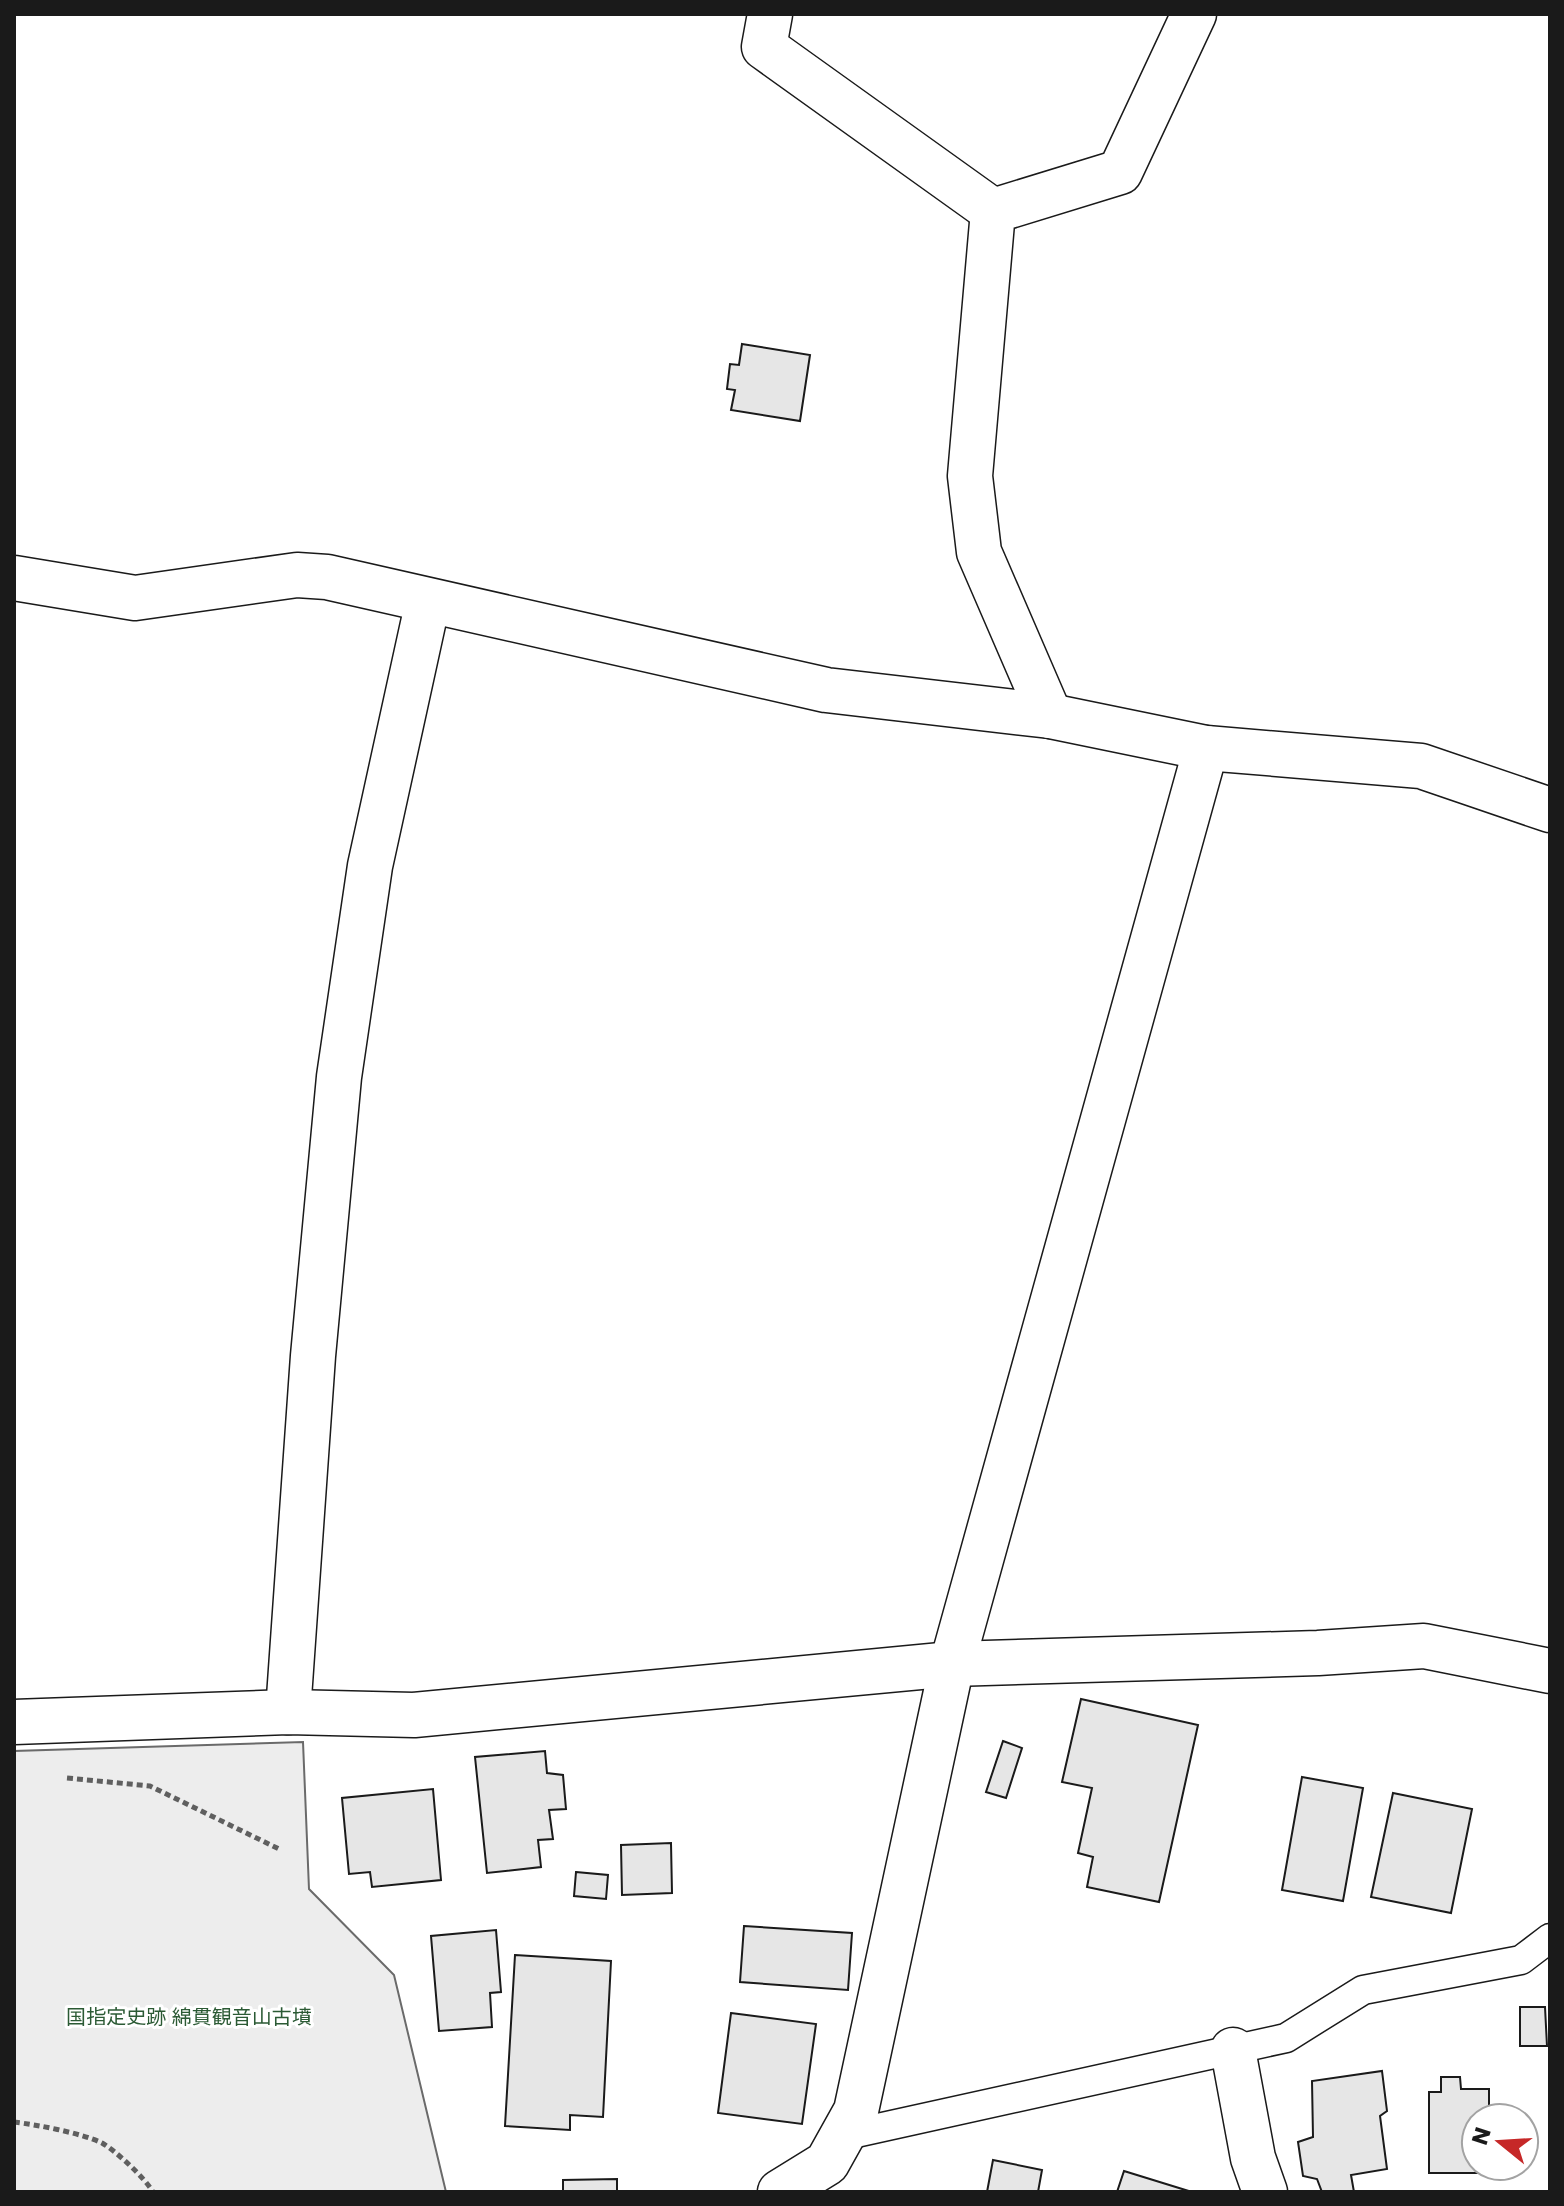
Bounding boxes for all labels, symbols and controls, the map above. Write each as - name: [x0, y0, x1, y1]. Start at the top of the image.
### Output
- park label: 国指定史跡 綿貫観音山古墳: [66, 2003, 312, 2031]
- north arrow: [1460, 2102, 1540, 2182]
- text: N: [1464, 2123, 1499, 2149]

